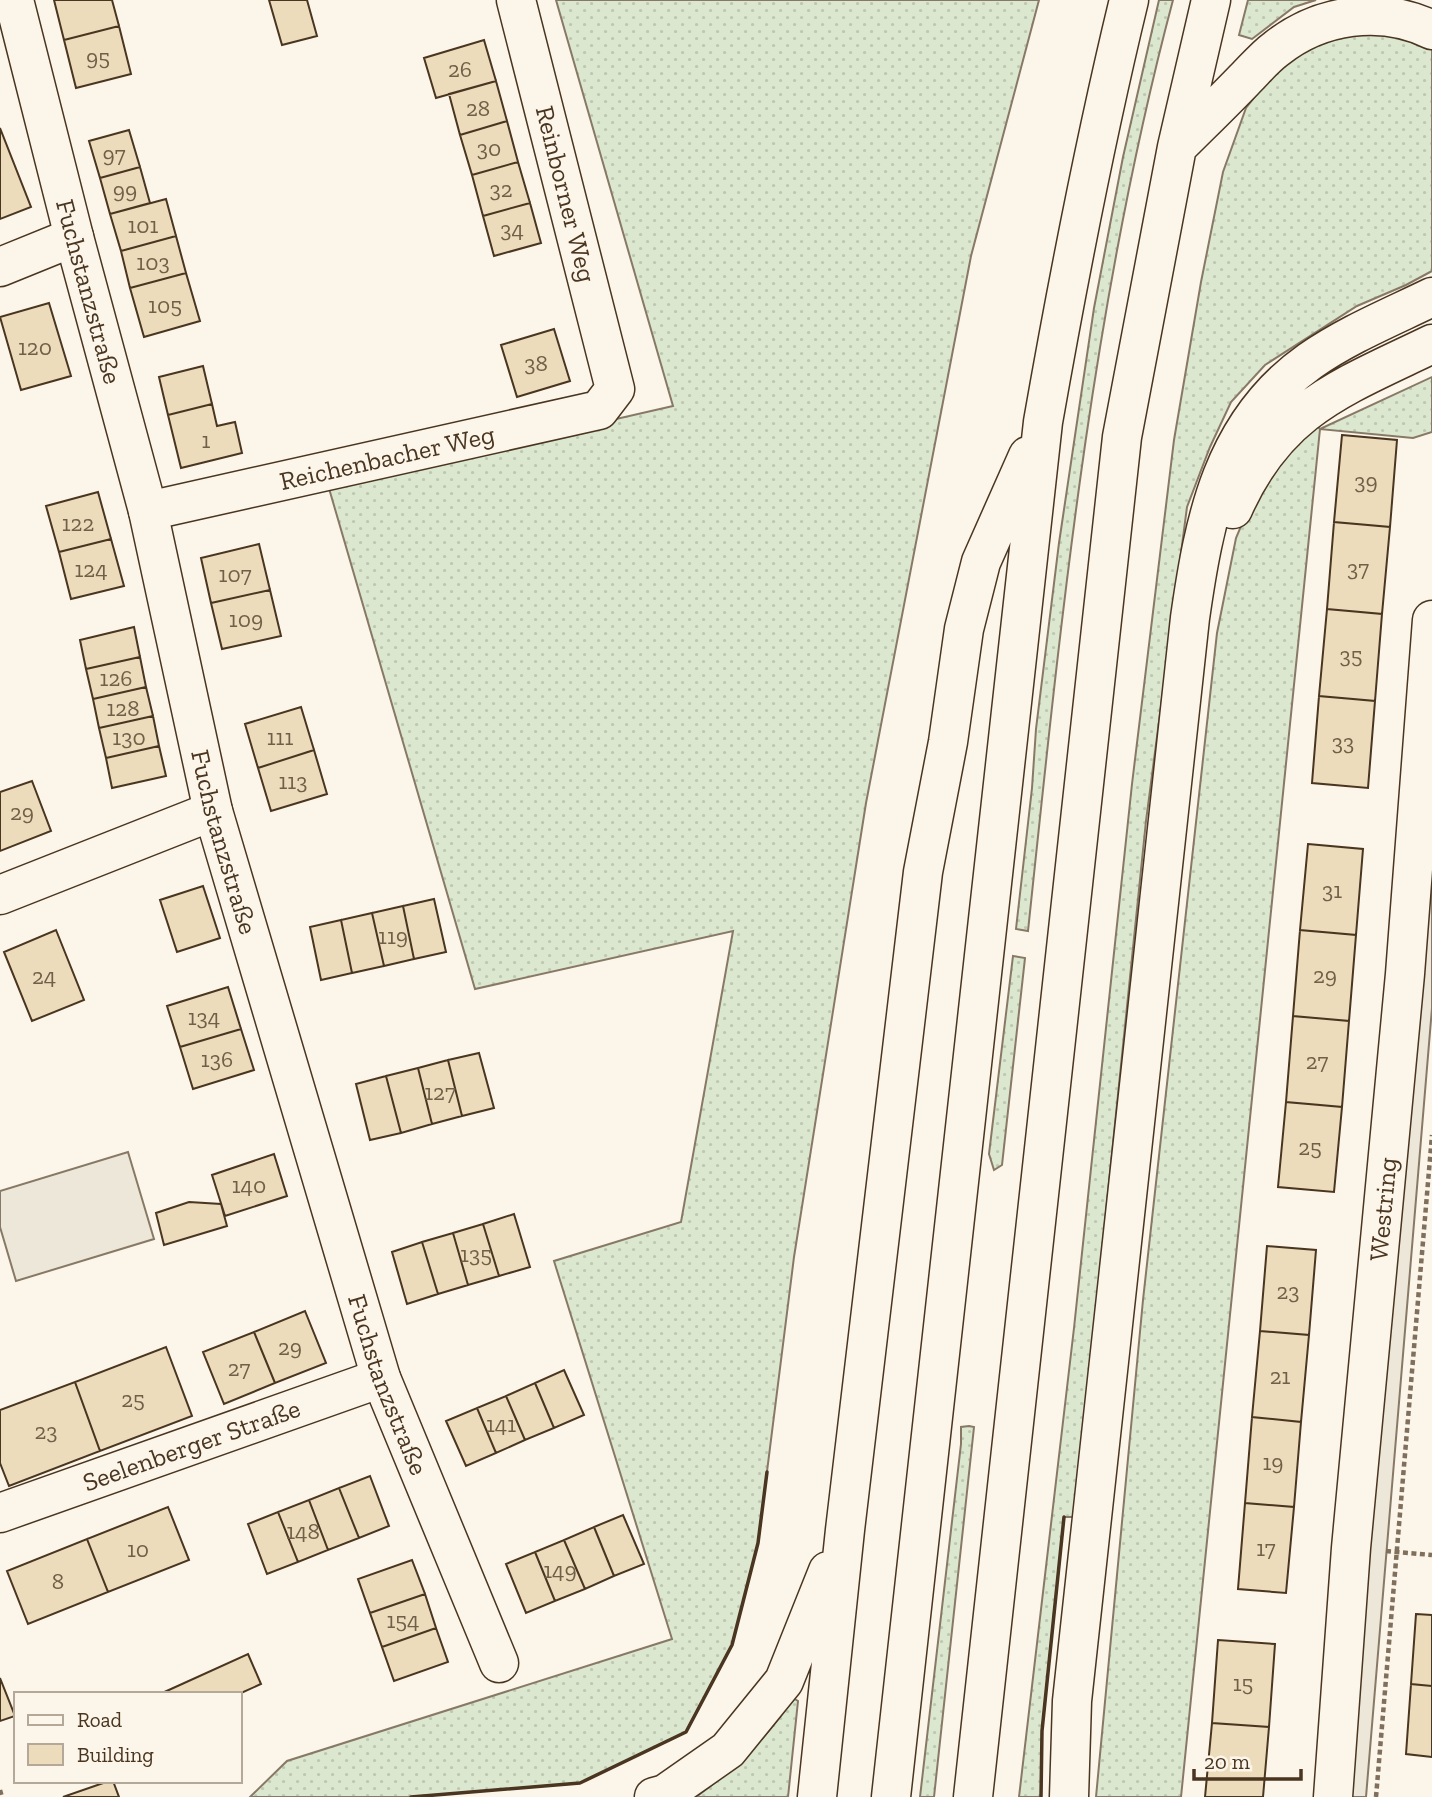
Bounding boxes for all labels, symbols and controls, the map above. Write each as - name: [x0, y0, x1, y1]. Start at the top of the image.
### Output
- house number: 95: [86, 43, 110, 71]
- house number: 26: [448, 55, 472, 83]
- house number: 28: [466, 94, 490, 122]
- street label: Reinborner Weg: [529, 103, 603, 285]
- house number: 30: [477, 134, 501, 162]
- house number: 97: [102, 140, 126, 168]
- house number: 32: [489, 175, 513, 203]
- house number: 99: [113, 176, 137, 204]
- street label: Fuchstanzstraße: [49, 196, 129, 387]
- house number: 101: [128, 211, 159, 239]
- house number: 34: [500, 215, 524, 243]
- house number: 103: [136, 248, 170, 276]
- house number: 105: [148, 291, 182, 319]
- house number: 120: [18, 333, 52, 361]
- house number: 38: [524, 349, 548, 377]
- street label: Reichenbacher Weg: [277, 418, 498, 497]
- house number: 1: [202, 426, 211, 454]
- house number: 39: [1354, 467, 1378, 495]
- house number: 122: [62, 509, 94, 537]
- house number: 37: [1347, 554, 1369, 582]
- house number: 124: [74, 555, 108, 583]
- house number: 107: [219, 560, 252, 588]
- house number: 109: [229, 605, 263, 633]
- house number: 35: [1339, 641, 1363, 669]
- house number: 126: [100, 664, 132, 692]
- house number: 128: [106, 694, 140, 722]
- house number: 130: [112, 723, 146, 751]
- house number: 111: [267, 723, 293, 751]
- house number: 33: [1332, 728, 1354, 756]
- street label: Fuchstanzstraße: [184, 747, 265, 938]
- house number: 113: [279, 767, 307, 795]
- house number: 29: [10, 798, 34, 826]
- house number: 31: [1322, 876, 1342, 904]
- house number: 119: [378, 922, 408, 950]
- house number: 29: [1313, 961, 1337, 989]
- house number: 24: [32, 962, 56, 990]
- house number: 134: [188, 1003, 220, 1031]
- house number: 136: [201, 1045, 233, 1073]
- house number: 27: [1306, 1047, 1329, 1075]
- house number: 127: [424, 1078, 456, 1106]
- house number: 25: [1298, 1133, 1322, 1161]
- street label: Westring: [1362, 1156, 1404, 1262]
- house number: 140: [232, 1171, 266, 1199]
- house number: 135: [460, 1240, 492, 1268]
- house number: 23: [1276, 1277, 1300, 1305]
- street label: Fuchstanzstraße: [341, 1290, 435, 1480]
- house number: 29: [278, 1333, 302, 1361]
- house number: 27: [228, 1354, 251, 1382]
- house number: 21: [1270, 1362, 1290, 1390]
- house number: 25: [121, 1385, 145, 1413]
- street label: Seelenberger Straße: [78, 1392, 304, 1498]
- house number: 141: [486, 1410, 516, 1438]
- house number: 23: [34, 1417, 58, 1445]
- house number: 19: [1262, 1448, 1284, 1476]
- house number: 148: [286, 1517, 320, 1545]
- house number: 17: [1256, 1534, 1276, 1562]
- house number: 10: [127, 1535, 149, 1563]
- house number: 149: [543, 1556, 577, 1584]
- house number: 8: [52, 1567, 64, 1595]
- house number: 154: [386, 1606, 420, 1634]
- house number: 15: [1233, 1669, 1253, 1697]
- legend: [14, 1692, 242, 1783]
- text: Road: [77, 1707, 123, 1732]
- scale bar: [1194, 1738, 1301, 1782]
- text: Building: [77, 1742, 154, 1767]
- text: 20 m: [1204, 1749, 1250, 1774]

